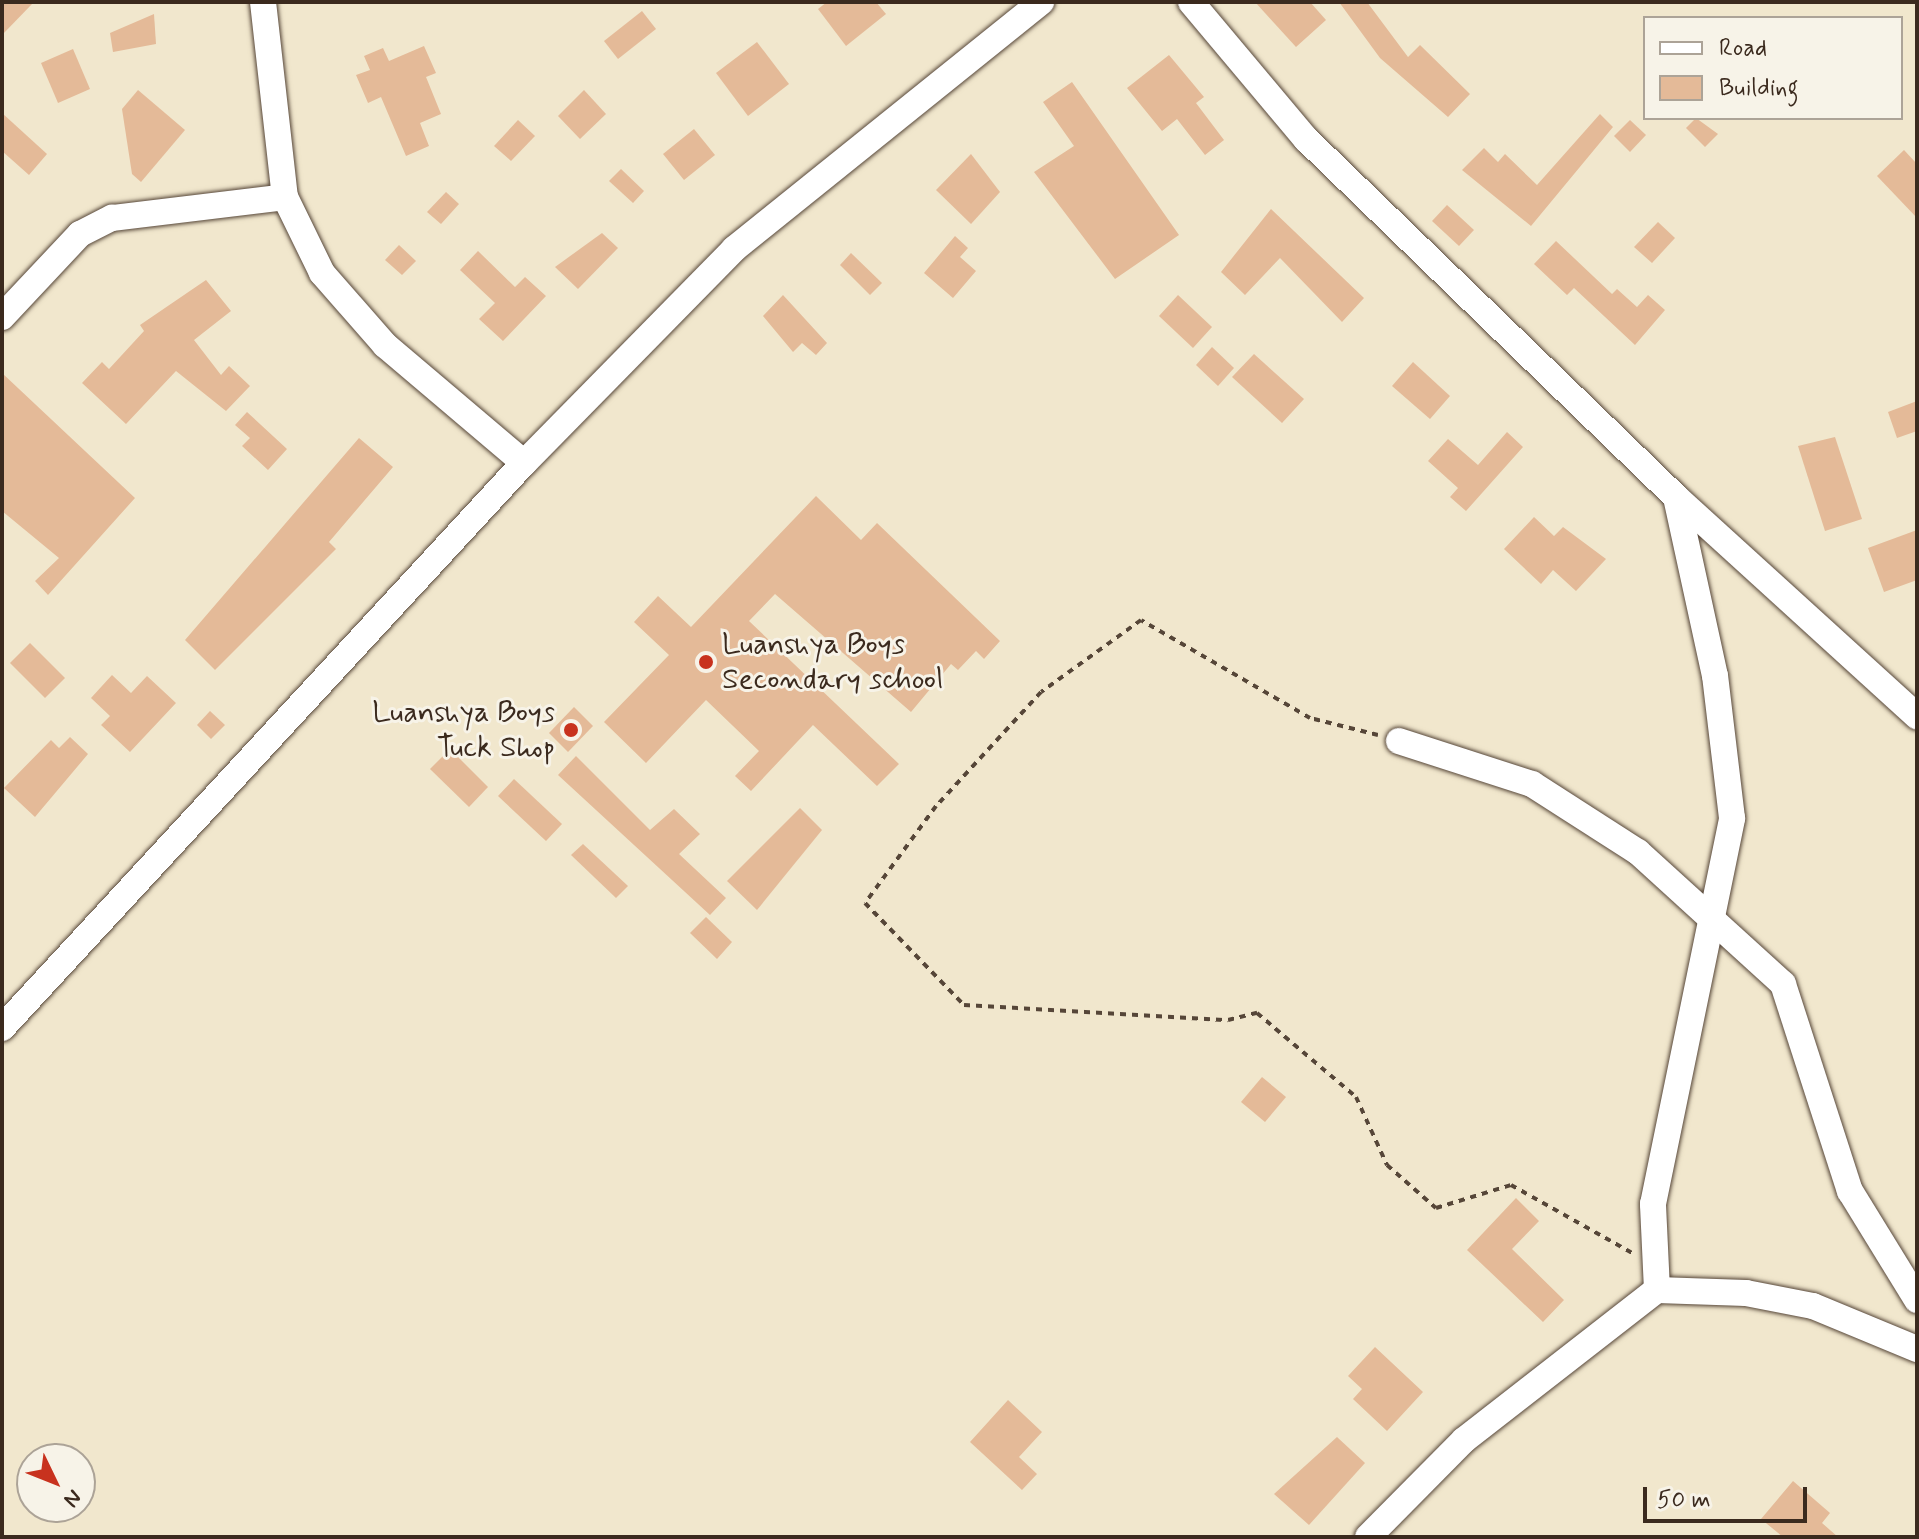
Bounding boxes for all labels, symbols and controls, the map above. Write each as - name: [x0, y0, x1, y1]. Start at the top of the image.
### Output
- legend: [1643, 16, 1903, 120]
- text: Road: [1719, 33, 1767, 64]
- text: Building: [1719, 73, 1799, 104]
- place label: Luanshya Boys Secondary school: [722, 627, 943, 698]
- marker: Luanshya Boys Secondary school: [697, 653, 715, 671]
- place label: Luanshya Boys Tuck Shop: [371, 695, 555, 766]
- marker: Luanshya Boys Tuck Shop: [562, 721, 580, 739]
- north arrow: [16, 1443, 96, 1523]
- scale bar: [1647, 1471, 1811, 1521]
- text: N: [57, 1483, 87, 1513]
- text: 50 m: [1657, 1485, 1711, 1516]

